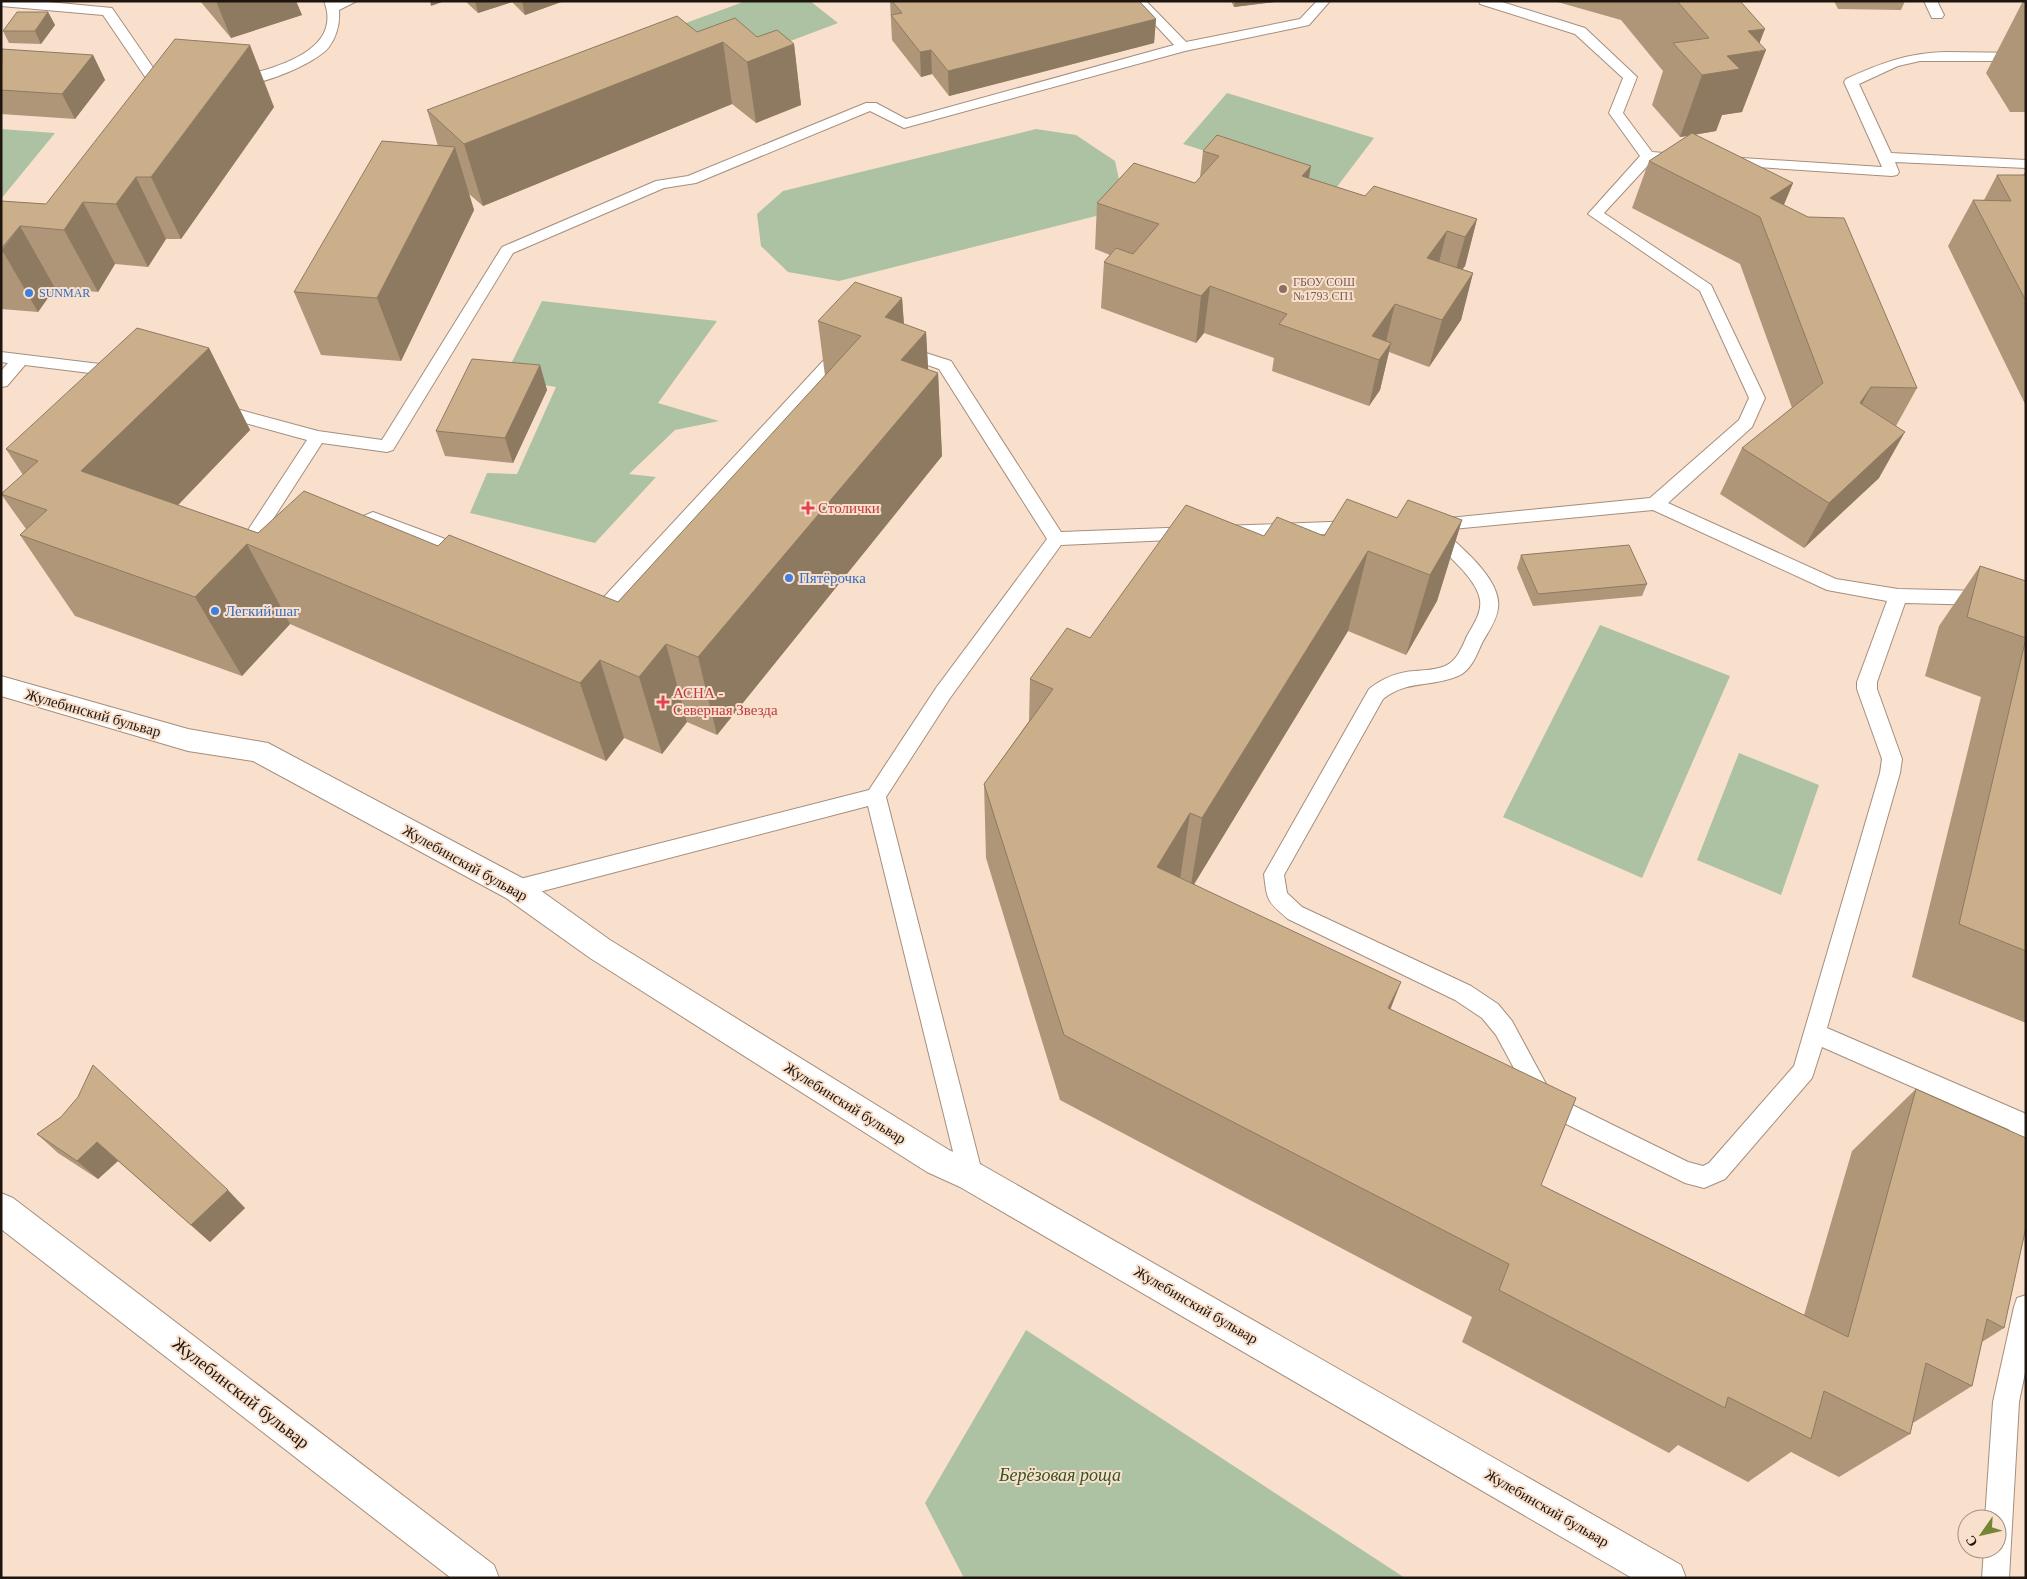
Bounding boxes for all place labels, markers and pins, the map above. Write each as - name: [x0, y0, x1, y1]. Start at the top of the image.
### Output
- place label: ГБОУ СОШ №1793 СП1: [1293, 275, 1355, 303]
- marker: ГБОУ СОШ №1793 СП1: [1277, 283, 1289, 295]
- place label: SUNMAR: [39, 286, 90, 300]
- marker: SUNMAR: [23, 287, 35, 299]
- place label: Столички: [818, 500, 880, 516]
- marker: Столички: [802, 502, 814, 514]
- place label: Пятёрочка: [799, 570, 866, 586]
- marker: Пятёрочка: [783, 572, 795, 584]
- place label: Легкий шаг: [225, 603, 299, 619]
- marker: Легкий шаг: [209, 605, 221, 617]
- place label: АСНА - Северная Звезда: [673, 685, 778, 718]
- marker: АСНА - Северная Звезда: [657, 696, 669, 708]

